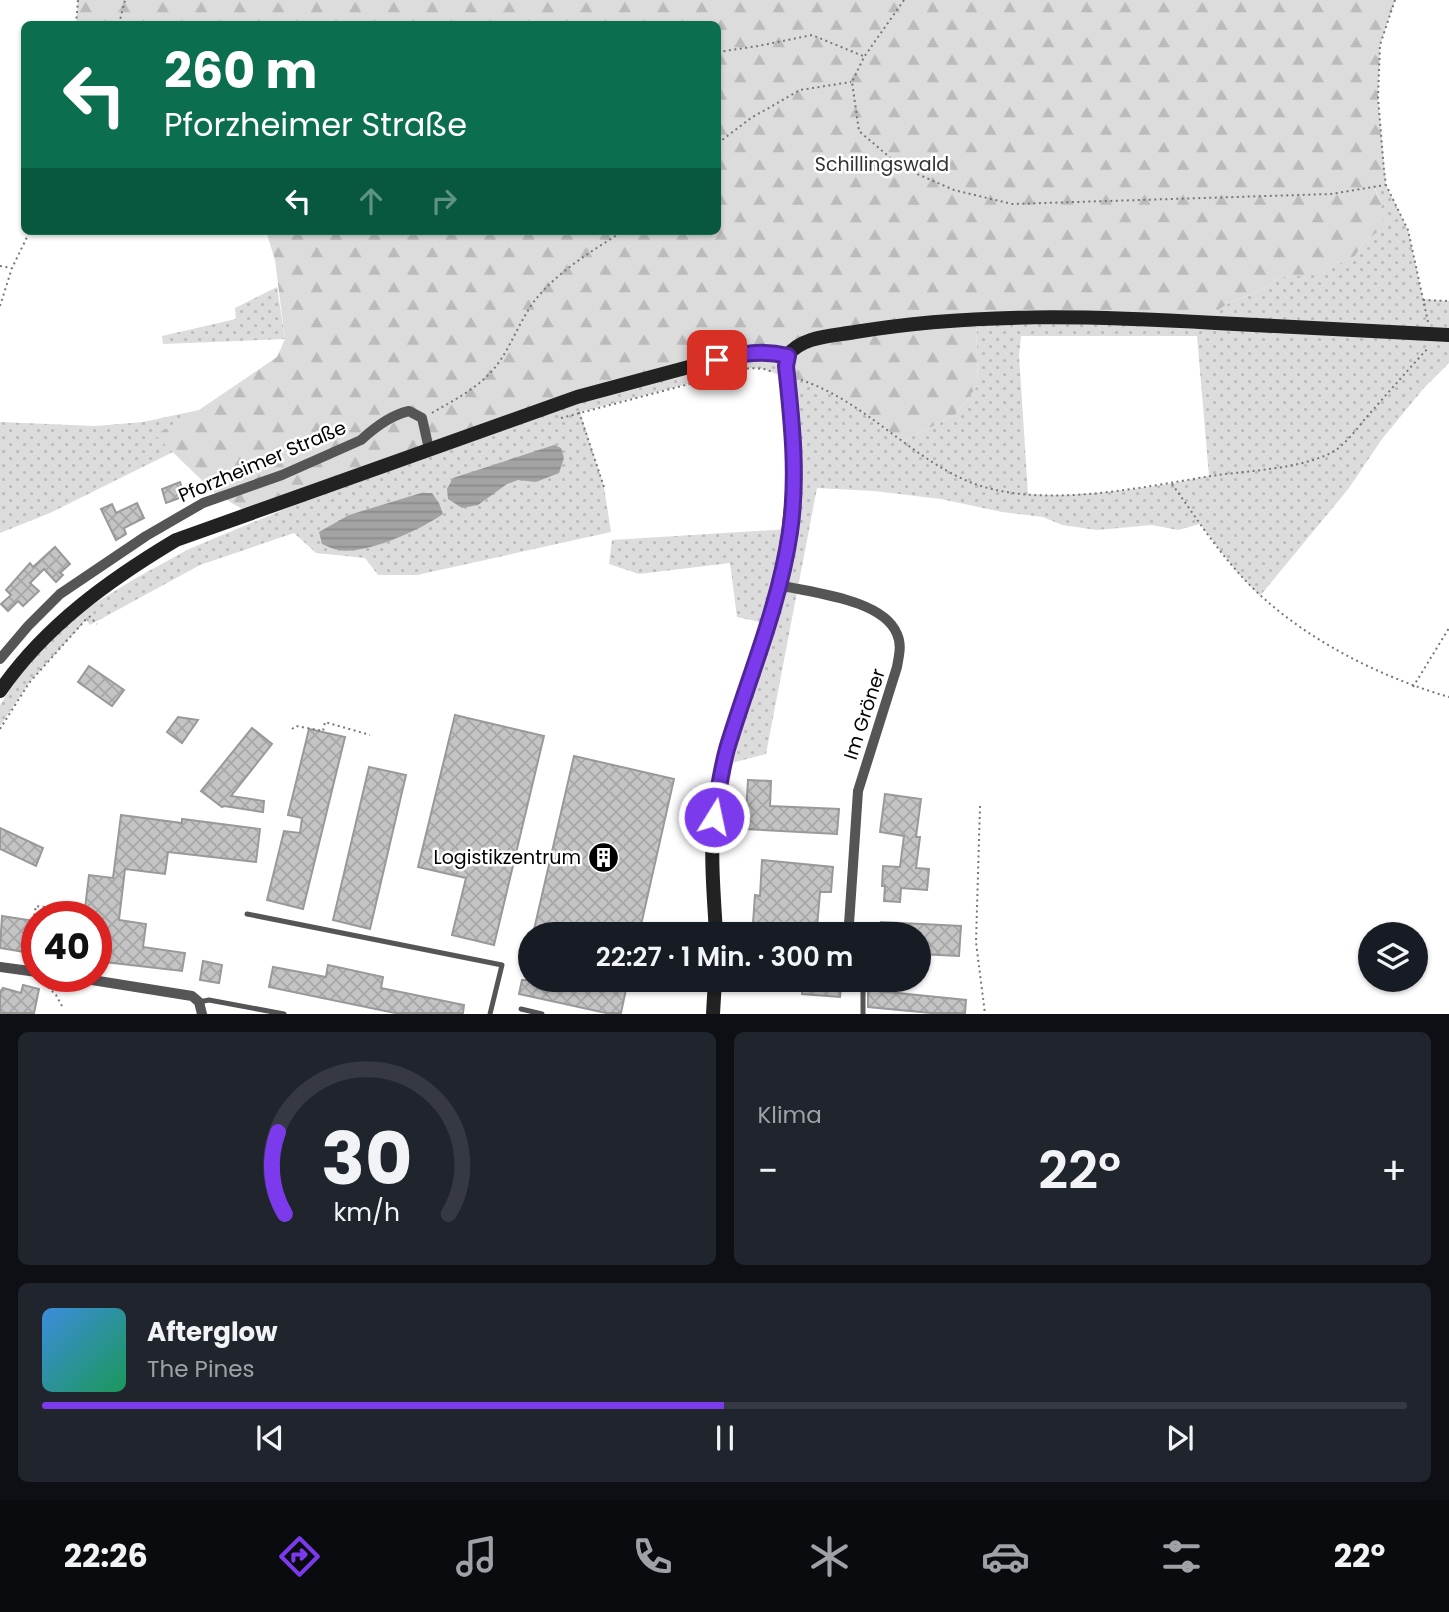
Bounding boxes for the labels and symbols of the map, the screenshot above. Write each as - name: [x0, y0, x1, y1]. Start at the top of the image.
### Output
- park label: Schillingswald: [815, 151, 949, 178]
- pin: [687, 330, 747, 390]
- street label: Pforzheimer Straße: [174, 414, 350, 509]
- street label: Im Gröner: [837, 665, 892, 763]
- position arrow: [677, 780, 751, 854]
- building icon: Logistikzentrum: [587, 840, 621, 874]
- place label: Logistikzentrum: [434, 844, 581, 871]
- speed limit sign: 40: [21, 901, 112, 992]

